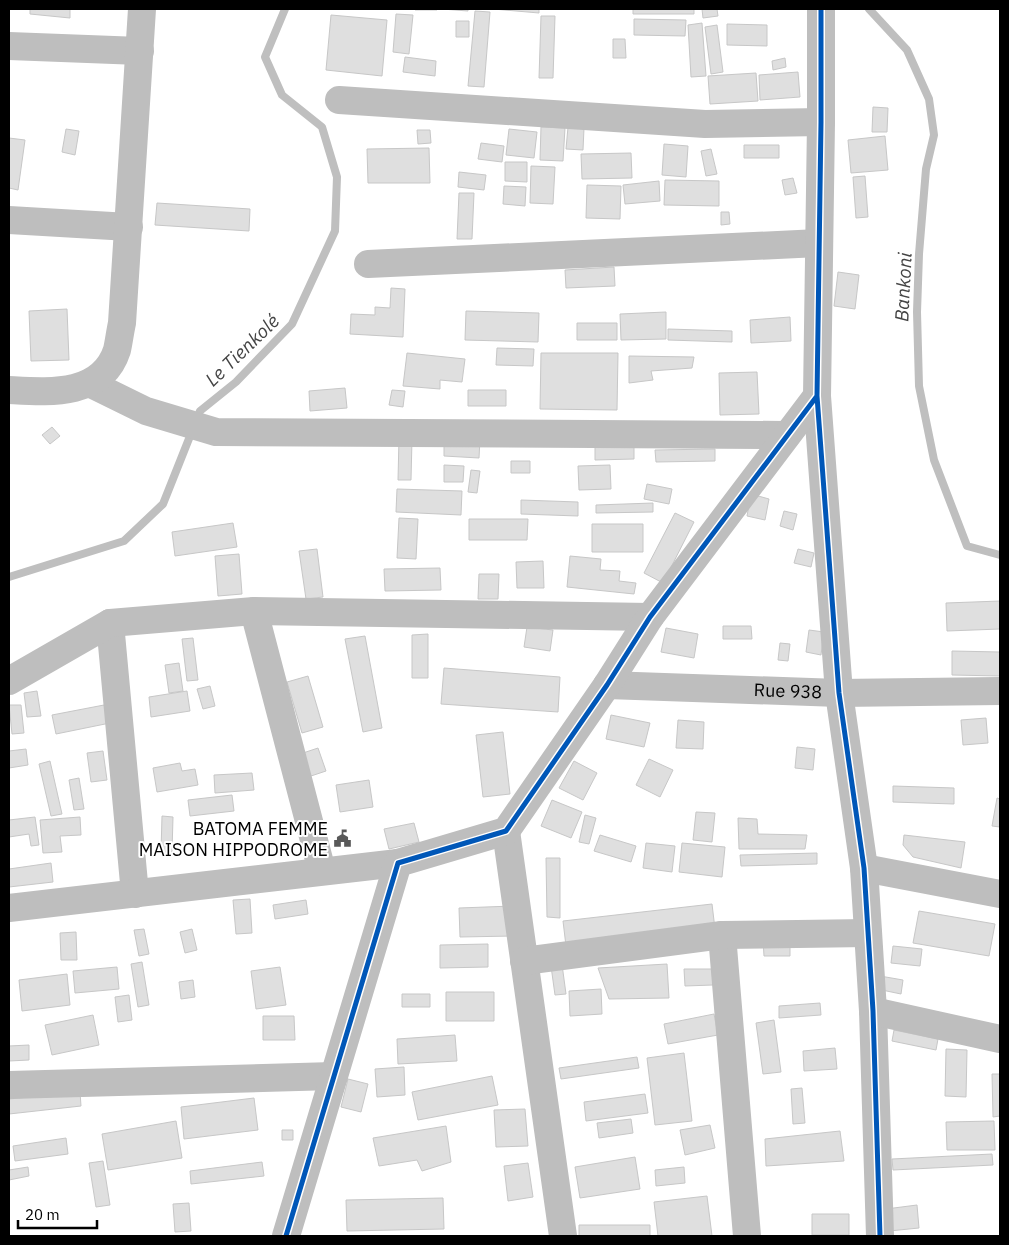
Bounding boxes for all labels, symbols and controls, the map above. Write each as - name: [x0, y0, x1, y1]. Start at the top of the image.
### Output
- water label: Bankoni: [889, 251, 917, 322]
- water label: Le Tienkolé: [200, 309, 284, 391]
- street label: Rue 938: [753, 678, 822, 703]
- place label: BATOMA FEMME MAISON HIPPODROME: [139, 817, 328, 861]
- public building icon: BATOMA FEMME MAISON HIPPODROME: [332, 829, 352, 849]
- scale bar: [18, 1198, 96, 1230]
- text: 20 m: [25, 1205, 60, 1224]

